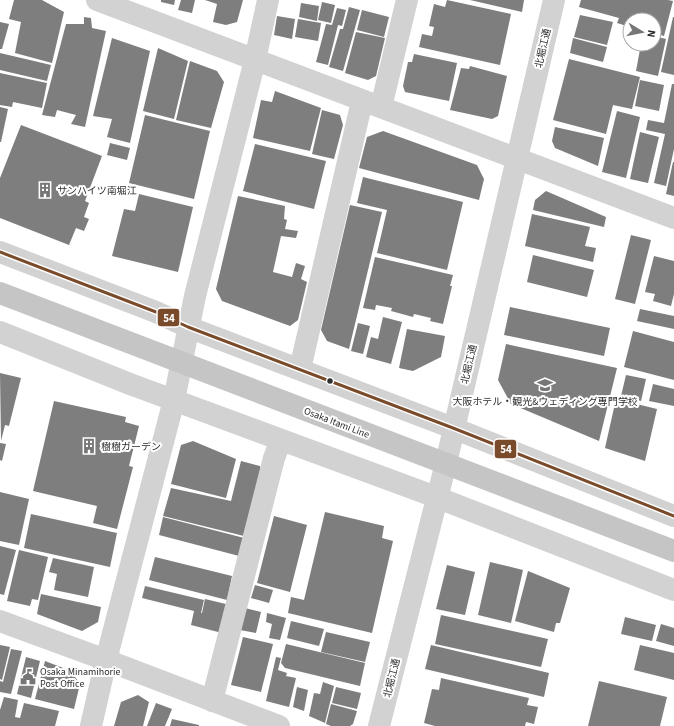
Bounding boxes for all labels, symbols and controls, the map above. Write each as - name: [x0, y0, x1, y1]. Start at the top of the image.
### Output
- north arrow: [622, 12, 662, 52]
- street label: 北堀江通: [532, 27, 554, 69]
- text: N: [643, 29, 659, 39]
- building icon: サンハイツ南堀江: [36, 181, 54, 199]
- place label: サンハイツ南堀江: [57, 184, 137, 198]
- line badge: 54: [157, 308, 180, 327]
- text: 54: [163, 311, 175, 326]
- street label: 北堀江通: [458, 343, 480, 385]
- unlabelled marker: [325, 376, 335, 386]
- school or university icon: 大阪ホテル・観光&ウェディング専門学校: [536, 376, 554, 394]
- place label: 大阪ホテル・観光&ウェディング専門学校: [452, 395, 638, 409]
- street label: Osaka Itami Line: [302, 404, 371, 442]
- building icon: 樹樹ガーデン: [80, 437, 98, 455]
- line badge: 54: [494, 439, 517, 459]
- place label: 樹樹ガーデン: [101, 440, 161, 454]
- text: 54: [500, 442, 512, 457]
- street label: 北堀江通: [380, 657, 404, 699]
- place label: Osaka Minamihorie Post Office: [40, 665, 121, 691]
- public building icon: Osaka Minamihorie Post Office: [19, 668, 37, 686]

